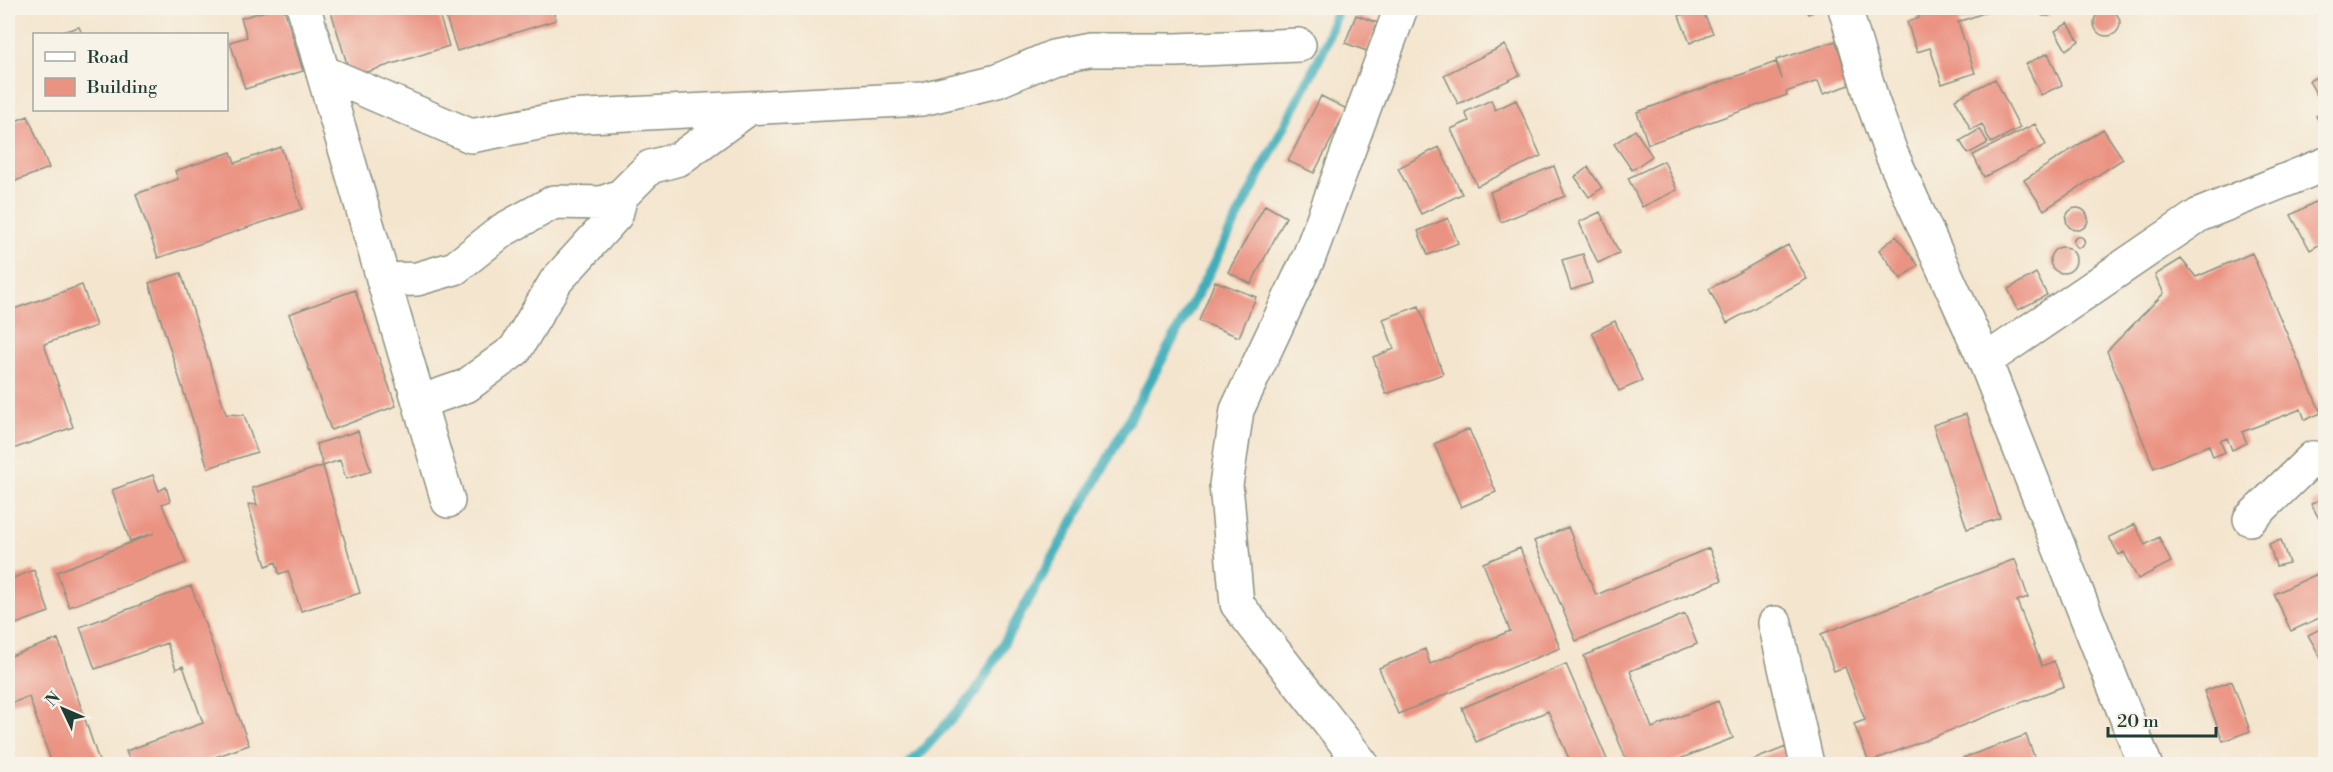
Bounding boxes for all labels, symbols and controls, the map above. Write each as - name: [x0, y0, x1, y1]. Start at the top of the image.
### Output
- legend: [33, 33, 228, 111]
- text: Road: [87, 46, 130, 69]
- text: Building: [86, 76, 158, 99]
- north arrow: [33, 679, 93, 739]
- text: N: [41, 688, 65, 711]
- scale bar: [2108, 700, 2216, 738]
- text: 20 m: [2117, 710, 2159, 733]

